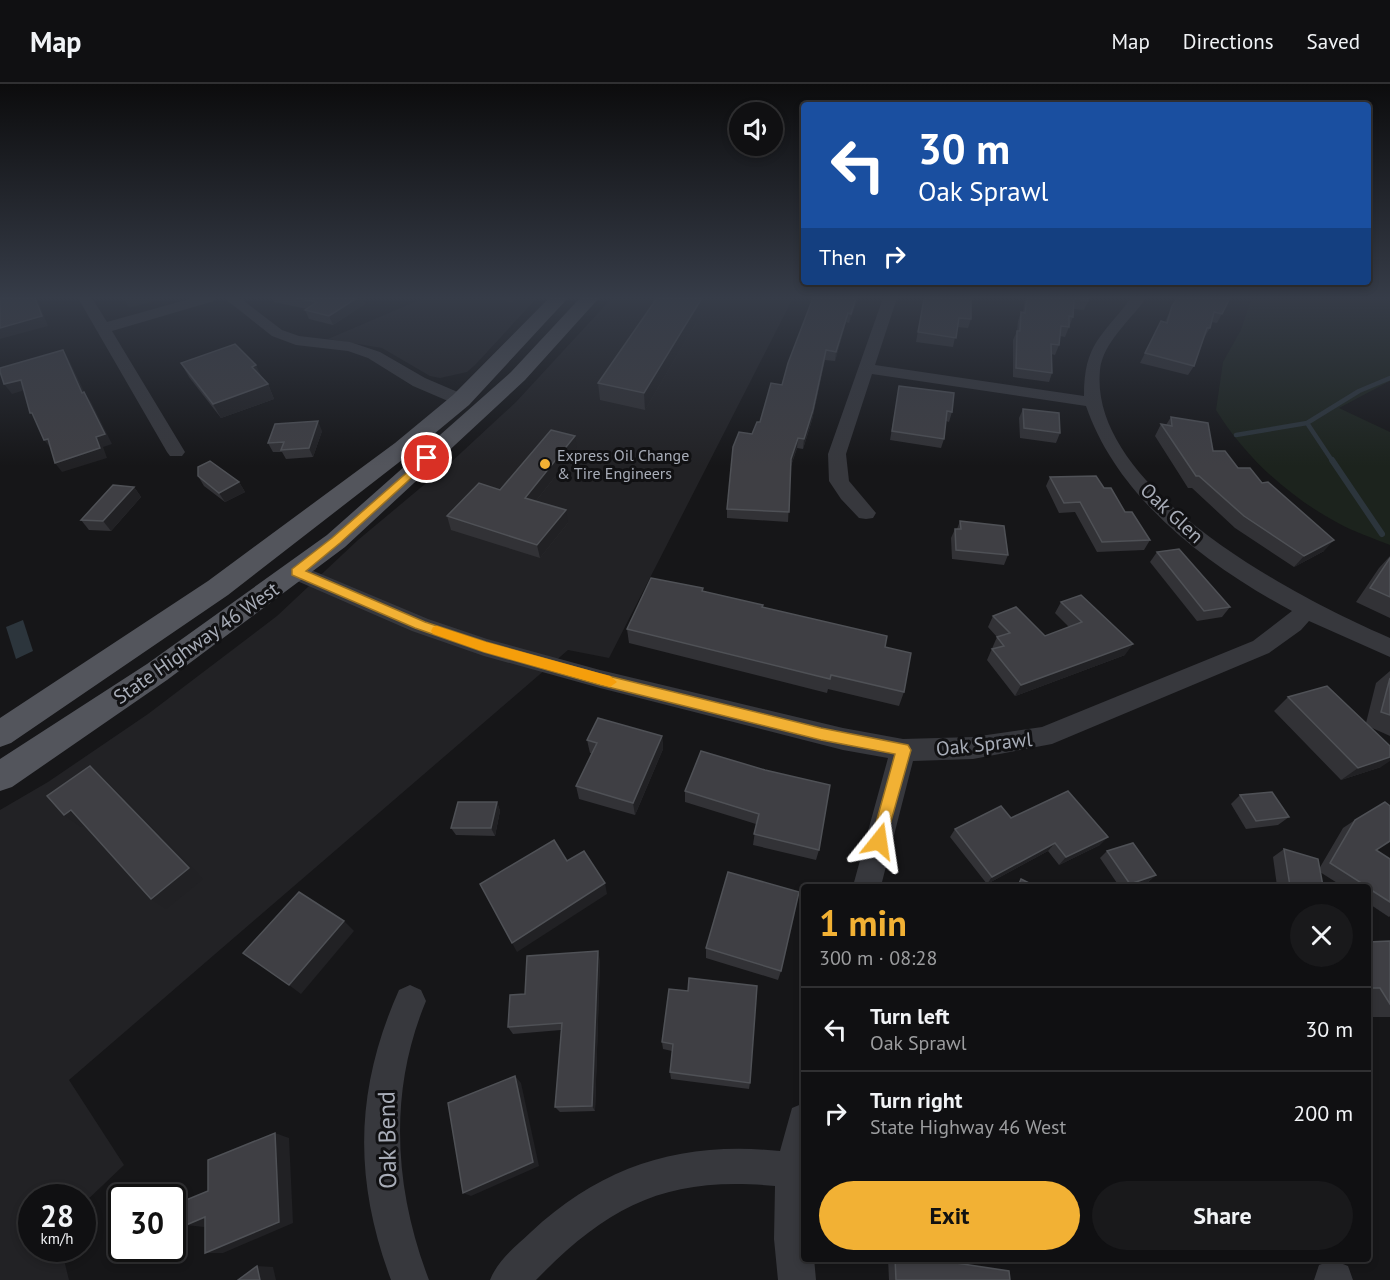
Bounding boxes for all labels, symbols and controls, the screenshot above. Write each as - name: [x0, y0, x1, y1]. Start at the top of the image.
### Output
- text: Map: [30, 23, 81, 60]
- text: Map: [1111, 28, 1150, 55]
- text: Directions: [1183, 28, 1274, 55]
- text: Saved: [1307, 28, 1360, 55]
- map controls: [729, 102, 783, 156]
- button: sound: [729, 102, 783, 156]
- text: 30 m: [918, 121, 1010, 176]
- icon: left: [819, 126, 897, 204]
- text: Oak Sprawl: [918, 174, 1048, 208]
- icon: right: [878, 240, 911, 273]
- text: Then: [819, 243, 866, 271]
- pin: [401, 432, 452, 483]
- icon: arrive: [410, 441, 443, 474]
- place label: Express Oil Change & Tire Engineers: [557, 445, 689, 483]
- marker: Express Oil Change & Tire Engineers: [538, 457, 552, 471]
- street label: Oak Glen: [1135, 477, 1209, 549]
- street label: State Highway 46 West: [108, 576, 284, 710]
- street label: Oak Sprawl: [935, 726, 1034, 762]
- position arrow: [847, 809, 911, 873]
- text: 1 min: [819, 899, 907, 946]
- button: close: [1290, 904, 1353, 967]
- text: 300 m · 08:28: [819, 945, 937, 971]
- text: Turn left: [870, 1002, 950, 1030]
- icon: left: [819, 1013, 852, 1046]
- text: 30 m: [1305, 1015, 1353, 1043]
- text: Oak Sprawl: [870, 1030, 967, 1056]
- text: Turn right: [870, 1086, 962, 1114]
- street label: Oak Bend: [371, 1091, 403, 1189]
- icon: right: [819, 1097, 852, 1130]
- text: 200 m: [1293, 1099, 1353, 1127]
- text: State Highway 46 West: [870, 1114, 1066, 1140]
- button: Exit: [819, 1181, 1080, 1250]
- button: Share: [1092, 1181, 1353, 1250]
- speed limit sign: 30: [108, 1184, 186, 1262]
- text: 28: [40, 1196, 74, 1235]
- text: km/h: [41, 1229, 73, 1248]

